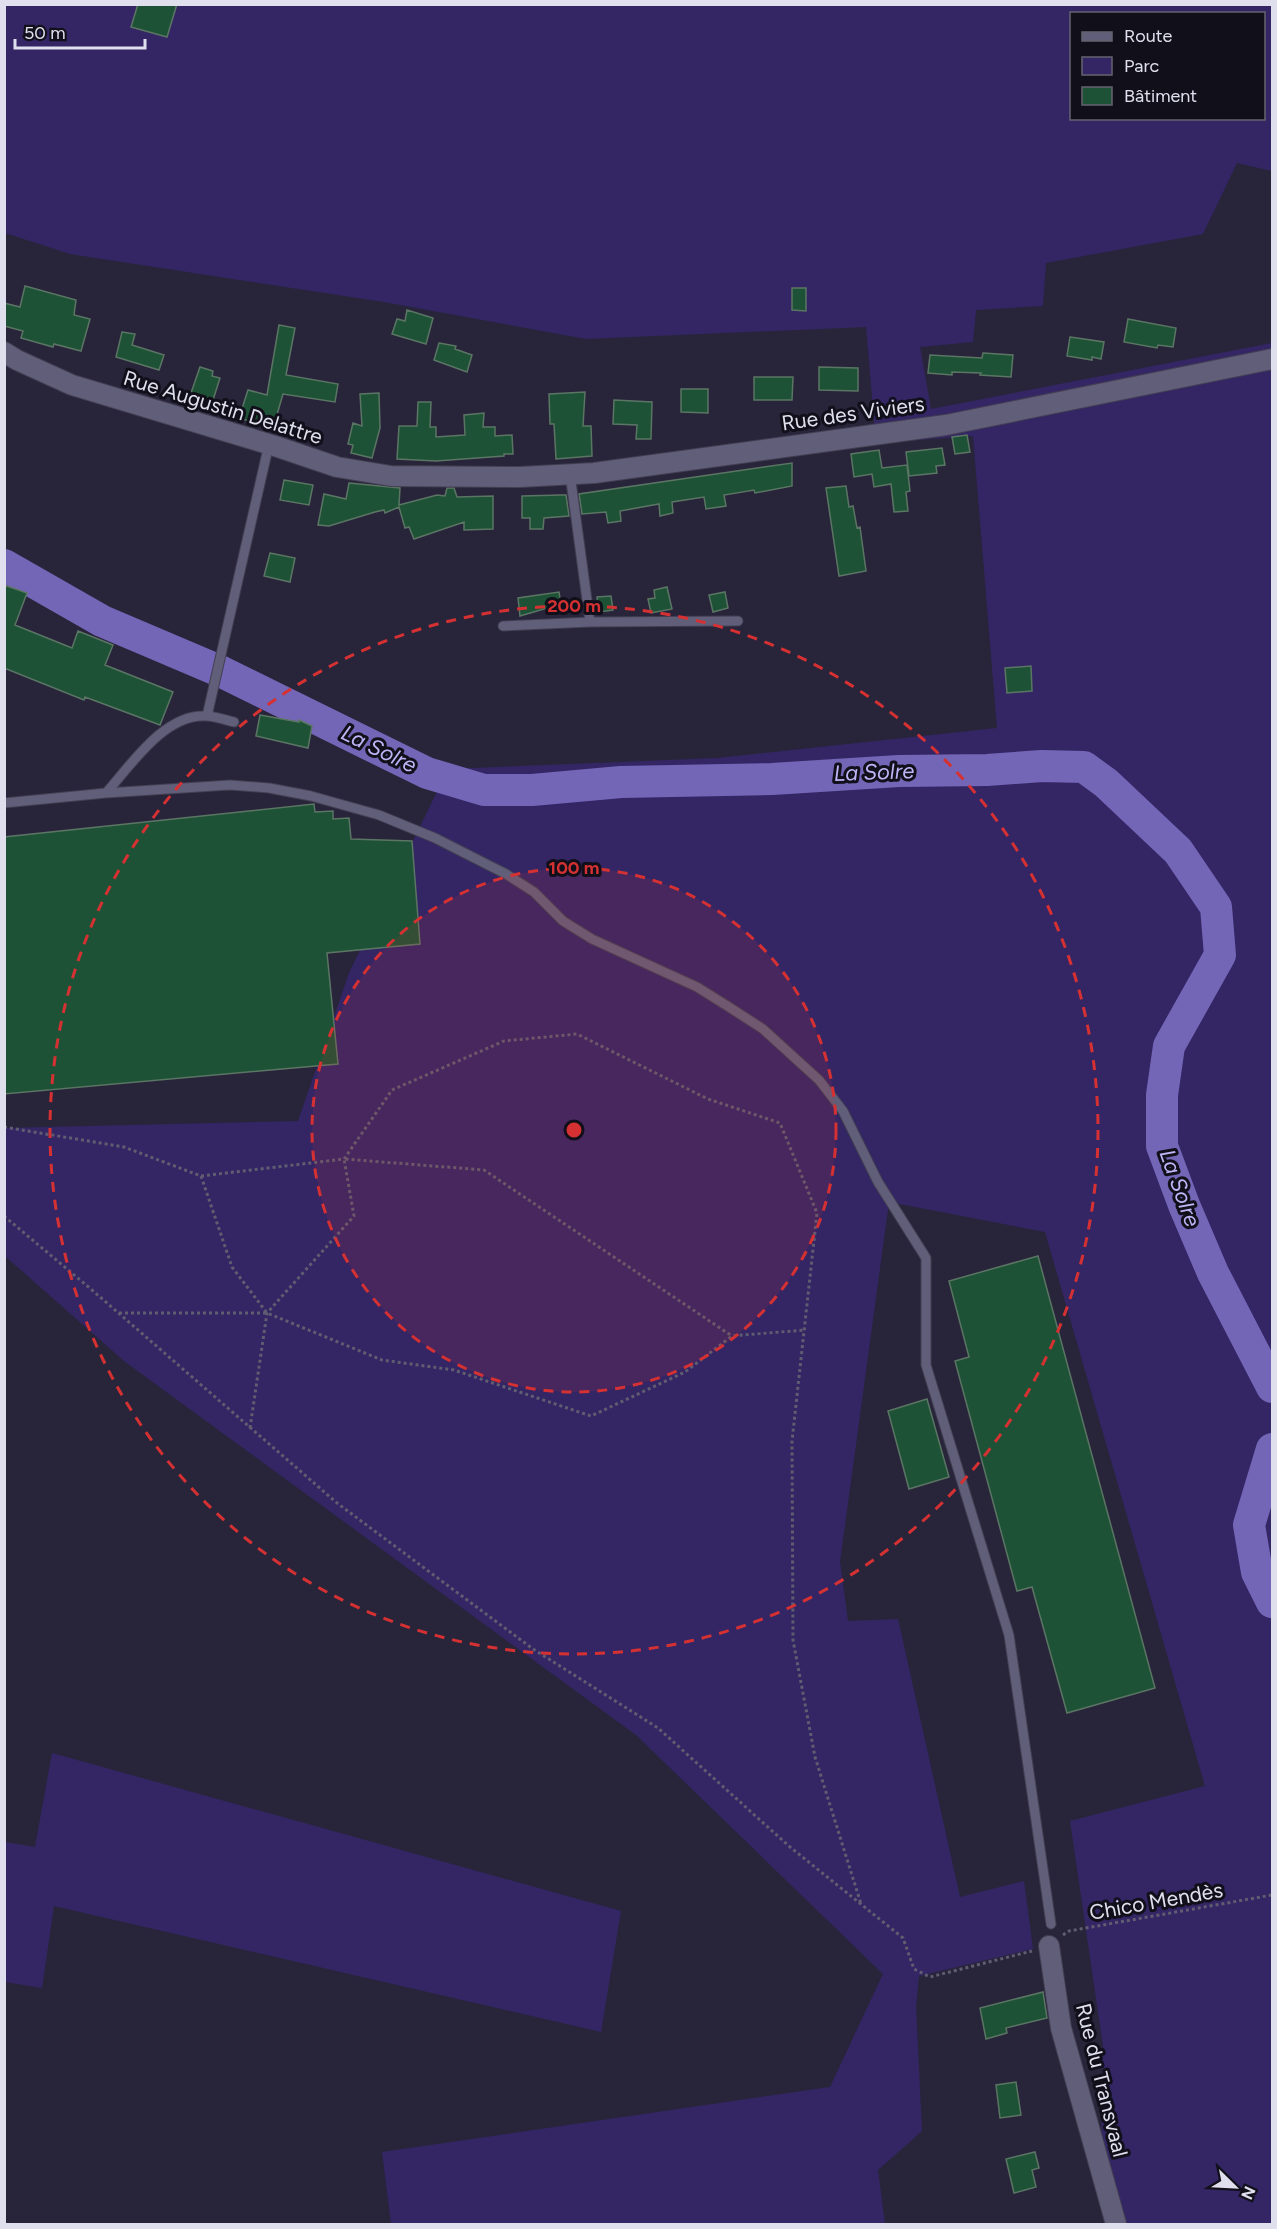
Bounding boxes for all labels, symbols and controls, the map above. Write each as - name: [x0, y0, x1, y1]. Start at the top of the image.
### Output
- scale bar: [15, 12, 146, 50]
- legend: [1070, 12, 1265, 120]
- text: 50 m: [24, 22, 66, 44]
- text: Route: [1124, 25, 1173, 47]
- text: Parc: [1124, 55, 1160, 77]
- text: Bâtiment: [1124, 85, 1197, 107]
- street label: Rue Augustin Delattre: [121, 365, 325, 449]
- street label: Rue des Viviers: [780, 391, 926, 435]
- text: 200 m: [547, 595, 601, 617]
- water label: La Solre: [337, 719, 421, 779]
- water label: La Solre: [833, 757, 915, 787]
- text: 100 m: [549, 857, 599, 879]
- centre of rings: [564, 1120, 584, 1140]
- water label: La Solre: [1154, 1146, 1206, 1230]
- street label: Chico Mendès: [1087, 1877, 1225, 1925]
- street label: Rue du Transvaal: [1071, 2001, 1133, 2159]
- north arrow: [1205, 2157, 1265, 2217]
- text: N: [1237, 2183, 1259, 2202]

